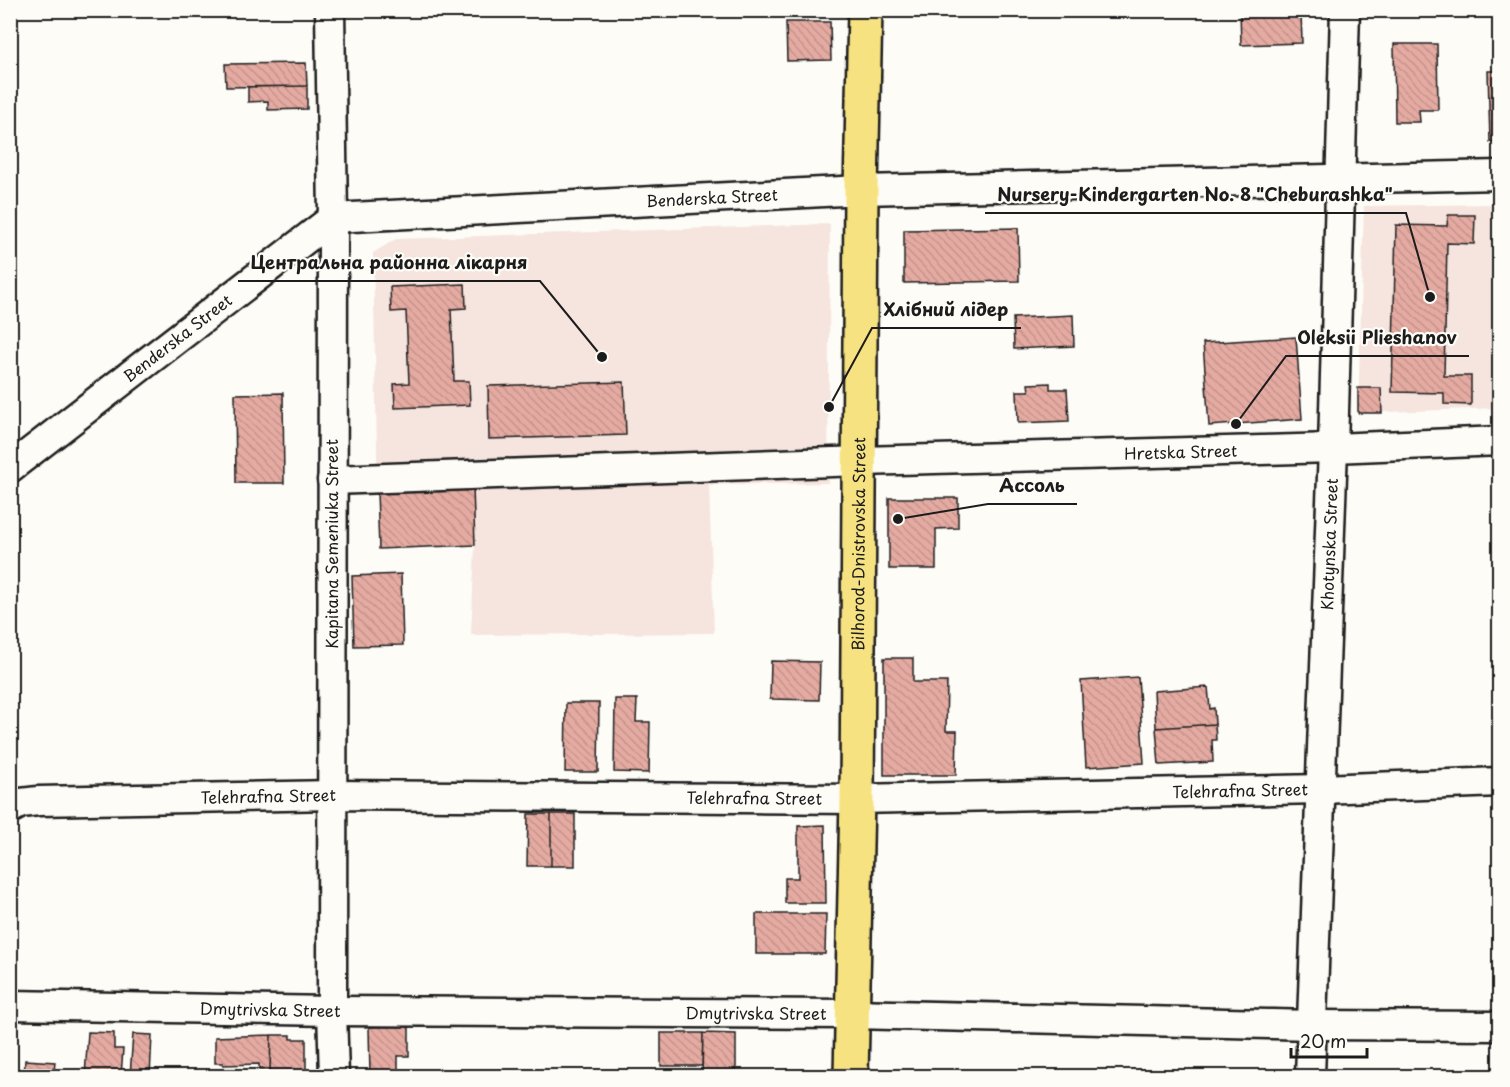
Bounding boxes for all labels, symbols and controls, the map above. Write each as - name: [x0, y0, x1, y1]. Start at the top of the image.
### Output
- callout: Nursery-Kindergarten No. 8 "Cheburashka": [985, 177, 1406, 213]
- text: Nursery-Kindergarten No. 8 "Cheburashka": [997, 180, 1393, 207]
- street label: Benderska Street: [646, 181, 778, 212]
- callout: Центральна районна лікарня: [238, 245, 540, 281]
- text: Центральна районна лікарня: [251, 248, 527, 275]
- street label: Benderska Street: [118, 288, 236, 387]
- callout: Хлібний лідер: [872, 292, 1021, 328]
- text: Хлібний лідер: [884, 295, 1008, 322]
- callout: Oleksii Plieshanov: [1286, 320, 1469, 356]
- text: Oleksii Plieshanov: [1297, 323, 1458, 350]
- street label: Bilhorod-Dnistrovska Street: [845, 437, 870, 651]
- street label: Hretska Street: [1124, 438, 1237, 465]
- street label: Kapitana Semeniuka Street: [319, 439, 343, 649]
- callout: Ассоль: [988, 468, 1077, 504]
- text: Ассоль: [999, 471, 1065, 498]
- street label: Khotynska Street: [1314, 478, 1343, 611]
- street label: Telehrafna Street: [1172, 776, 1309, 803]
- street label: Telehrafna Street: [200, 782, 337, 809]
- street label: Telehrafna Street: [687, 785, 823, 810]
- street label: Dmytrivska Street: [199, 996, 341, 1022]
- street label: Dmytrivska Street: [685, 1000, 827, 1025]
- scale bar: [1291, 1021, 1368, 1059]
- text: 20 m: [1300, 1027, 1346, 1054]

